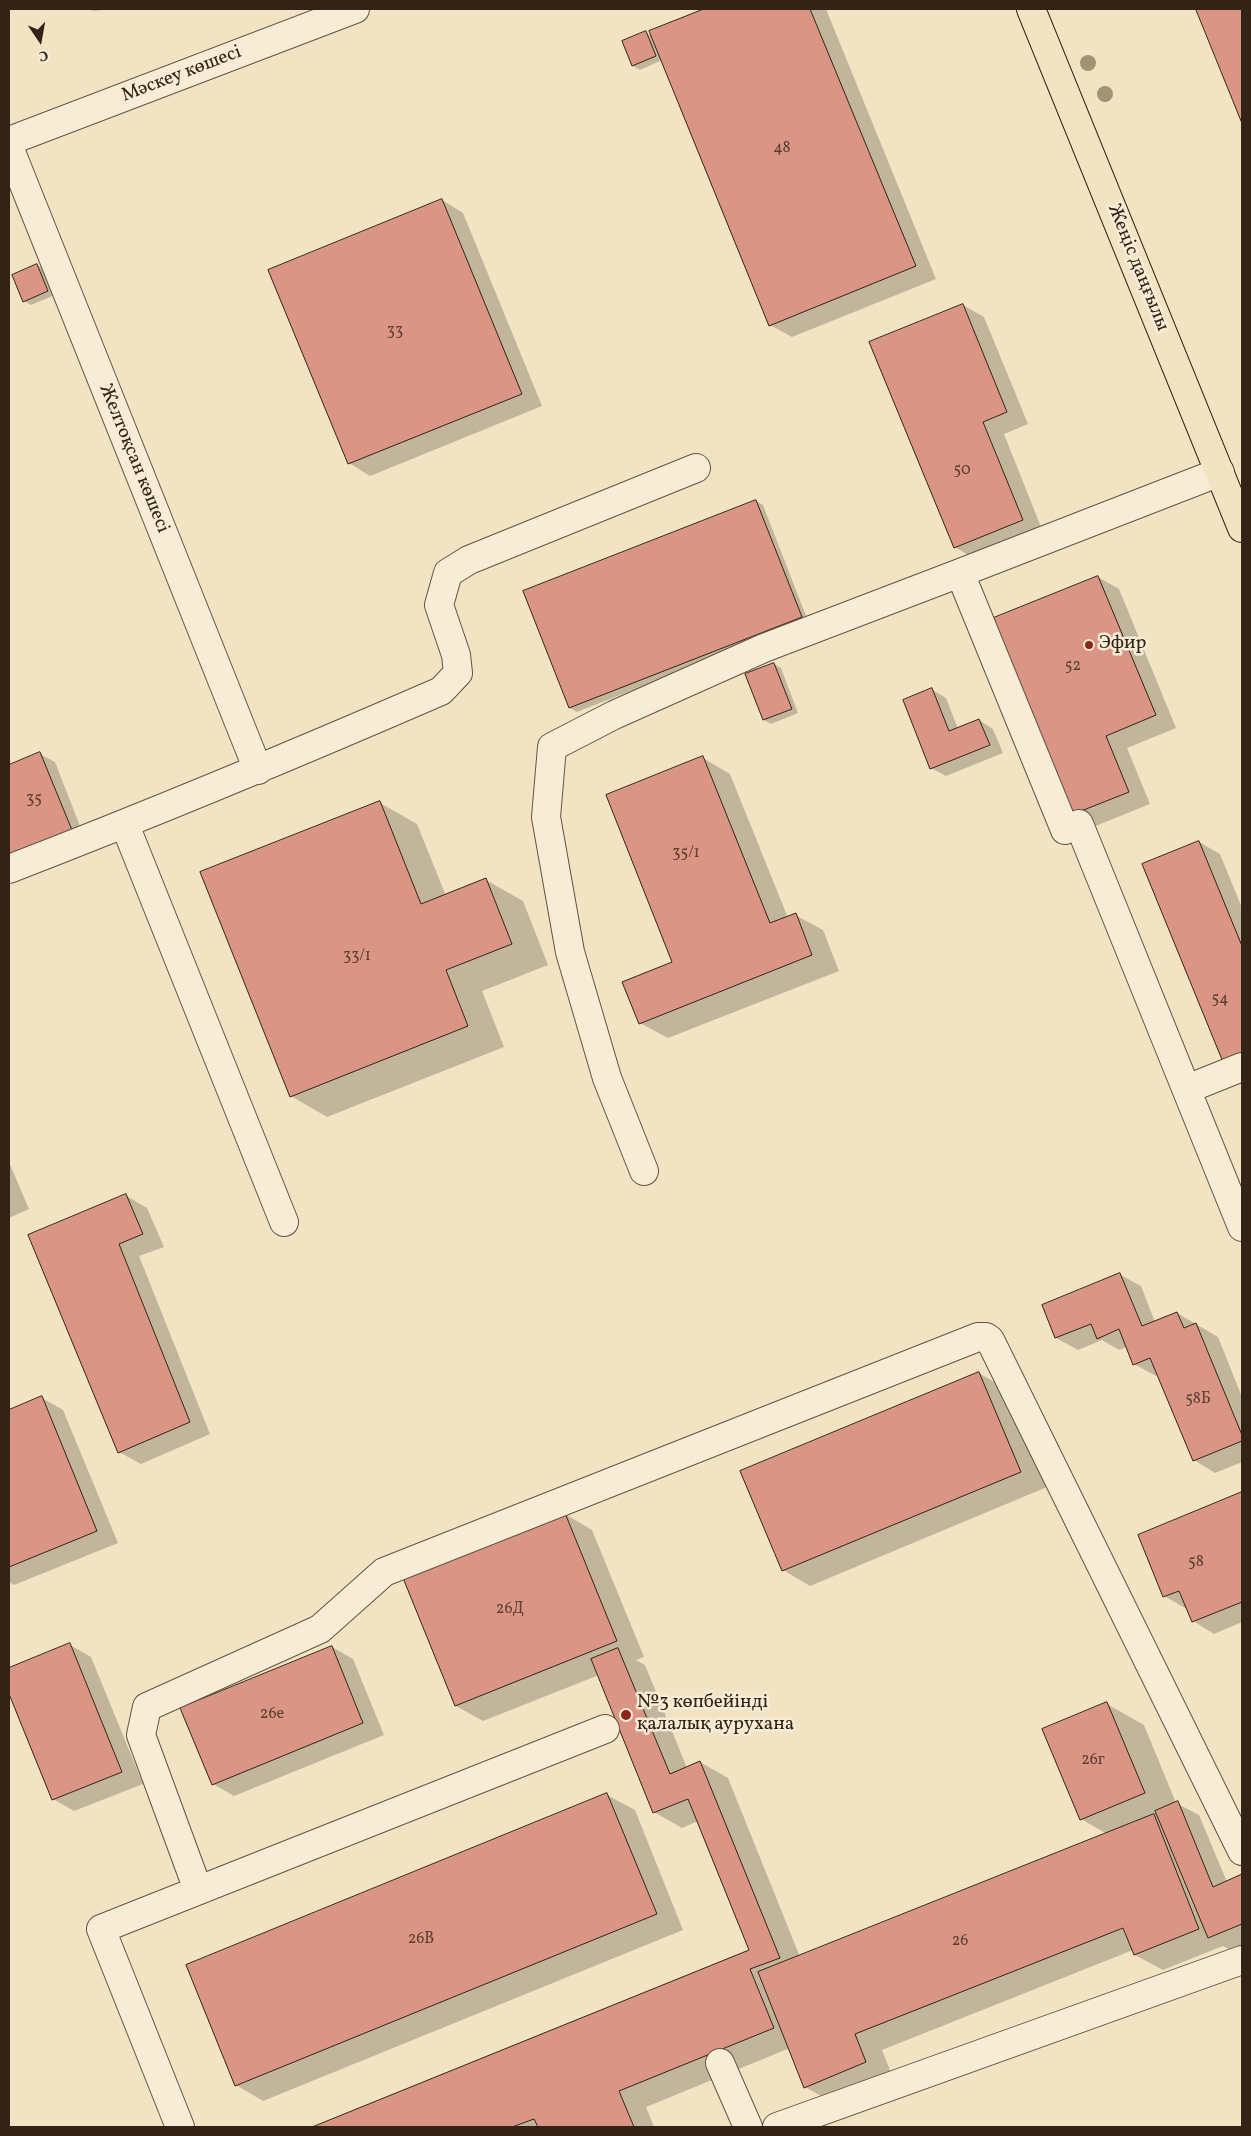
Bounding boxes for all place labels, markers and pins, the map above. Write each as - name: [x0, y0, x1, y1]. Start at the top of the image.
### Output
- place label: Эфир: [1099, 634, 1146, 656]
- marker: Эфир: [1083, 639, 1095, 651]
- place label: №3 көпбейінді қалалық аурухана: [637, 1693, 794, 1737]
- marker: №3 көпбейінді қалалық аурухана: [619, 1708, 633, 1722]

